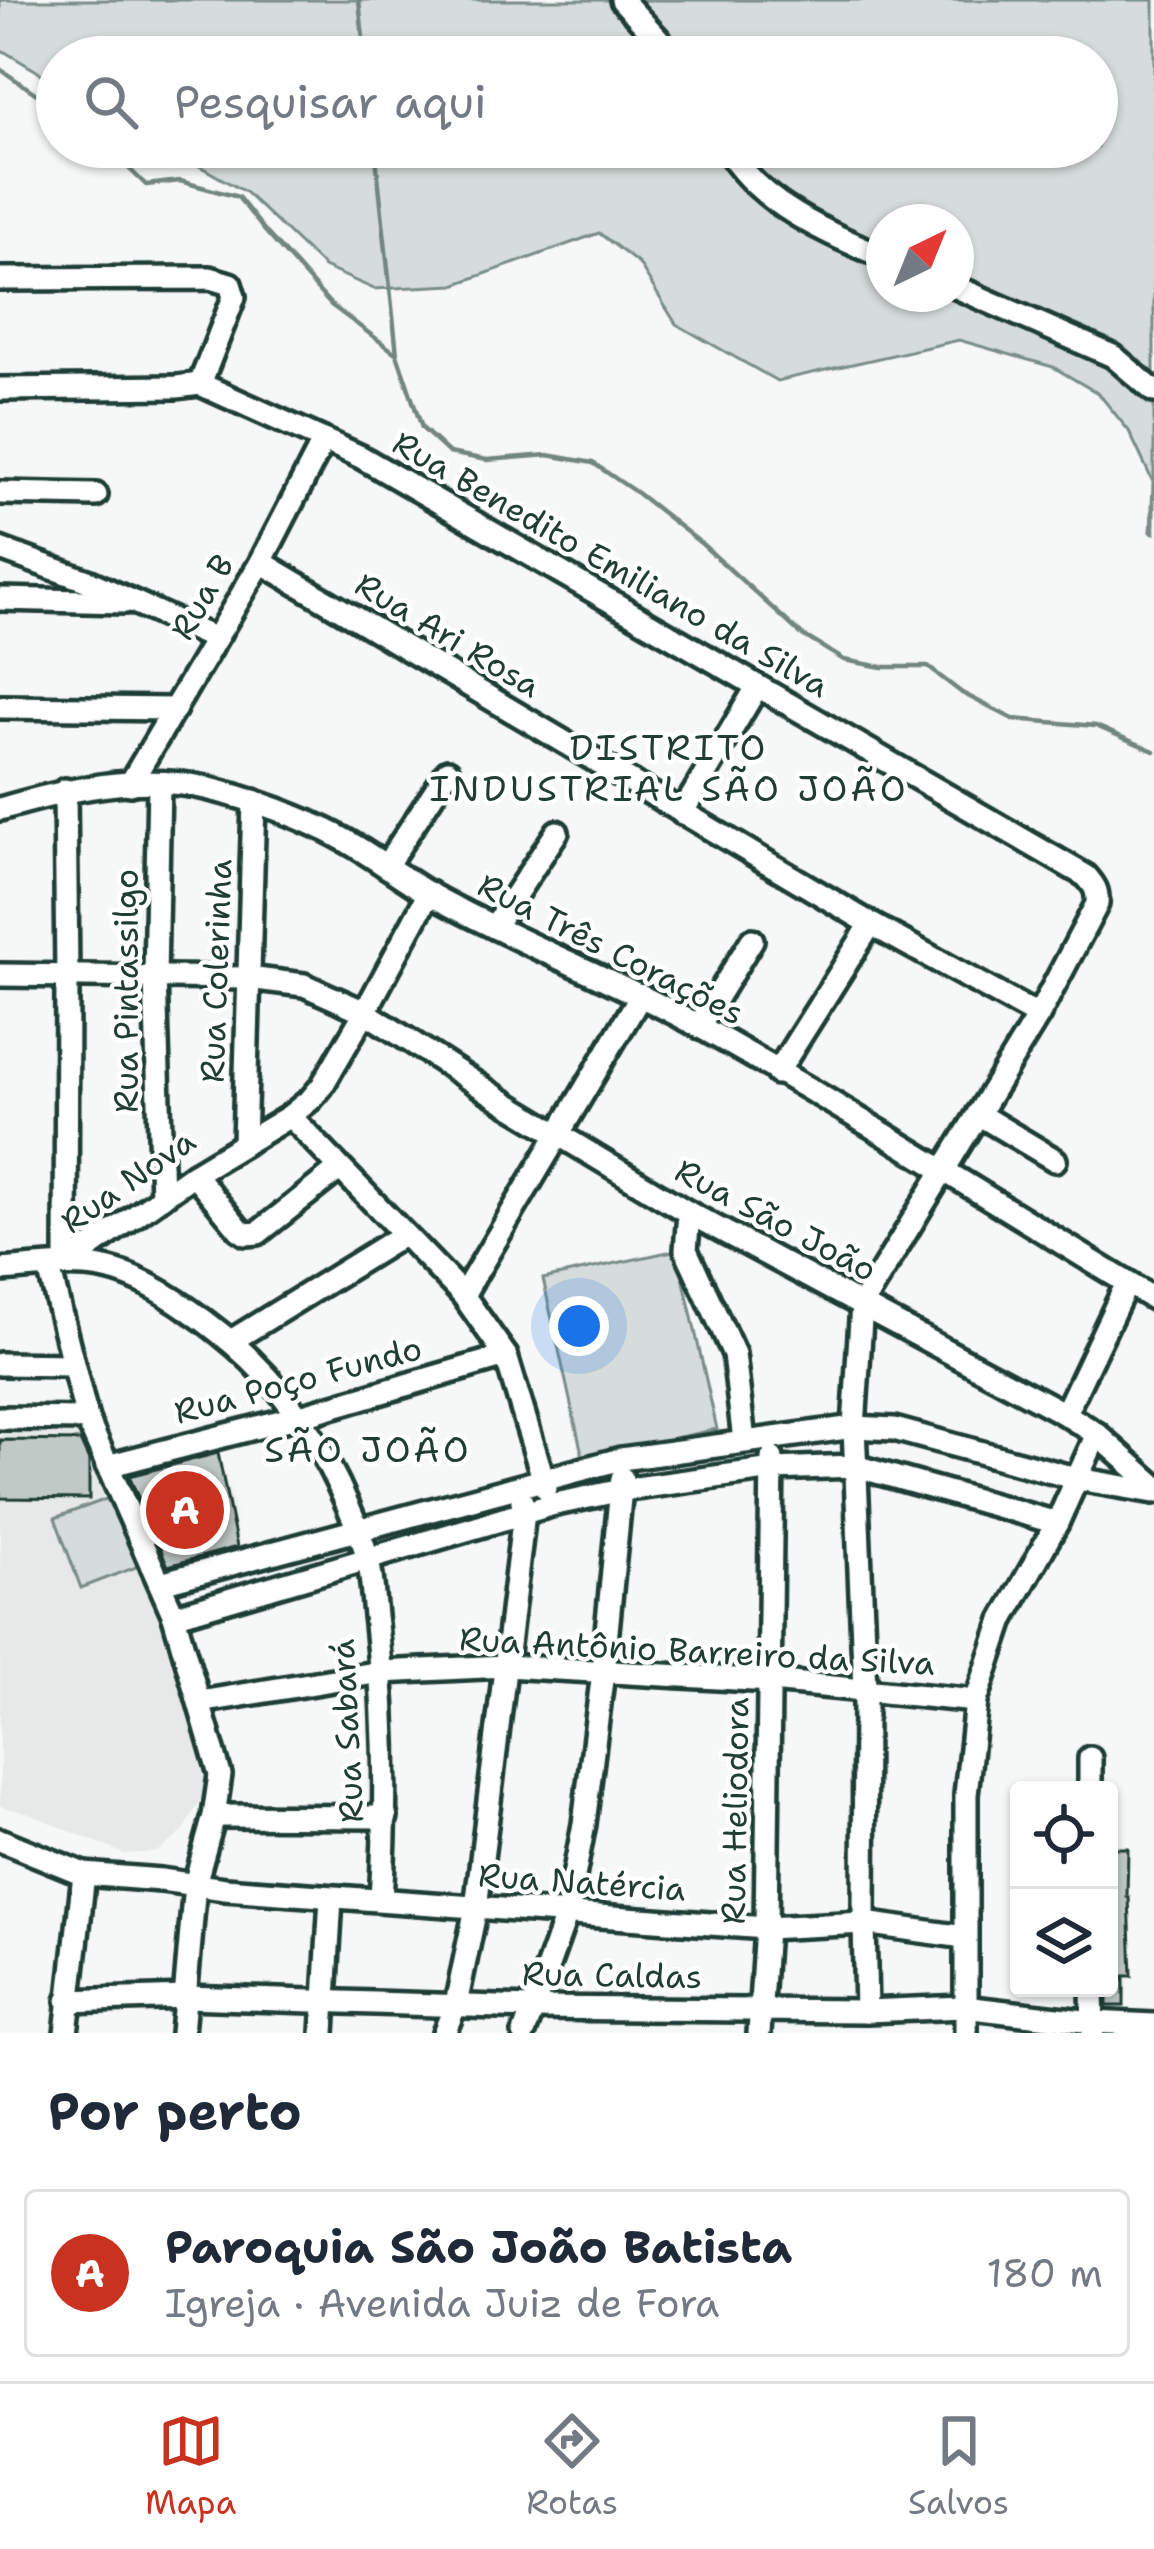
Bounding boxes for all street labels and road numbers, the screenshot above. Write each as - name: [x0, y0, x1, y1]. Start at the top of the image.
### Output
- street label: Rua Benedito Emiliano da Silva: [384, 420, 838, 708]
- street label: Rua B: [160, 546, 244, 648]
- street label: Rua Ari Rosa: [347, 562, 549, 708]
- street label: Rua Colerinha: [190, 858, 242, 1084]
- street label: Rua Três Corações: [470, 862, 752, 1036]
- street label: Rua Pintassilgo: [104, 869, 149, 1113]
- street label: Rua Nova: [52, 1118, 204, 1244]
- street label: Rua São João: [667, 1148, 885, 1292]
- street label: Rua Poço Fundo: [169, 1325, 427, 1435]
- street label: Rua Antônio Barreiro da Silva: [458, 1616, 936, 1686]
- street label: Rua Sabará: [320, 1638, 374, 1824]
- street label: Rua Heliodora: [711, 1697, 759, 1925]
- street label: Rua Natércia: [477, 1852, 687, 1912]
- street label: Rua Caldas: [522, 1951, 702, 1999]

